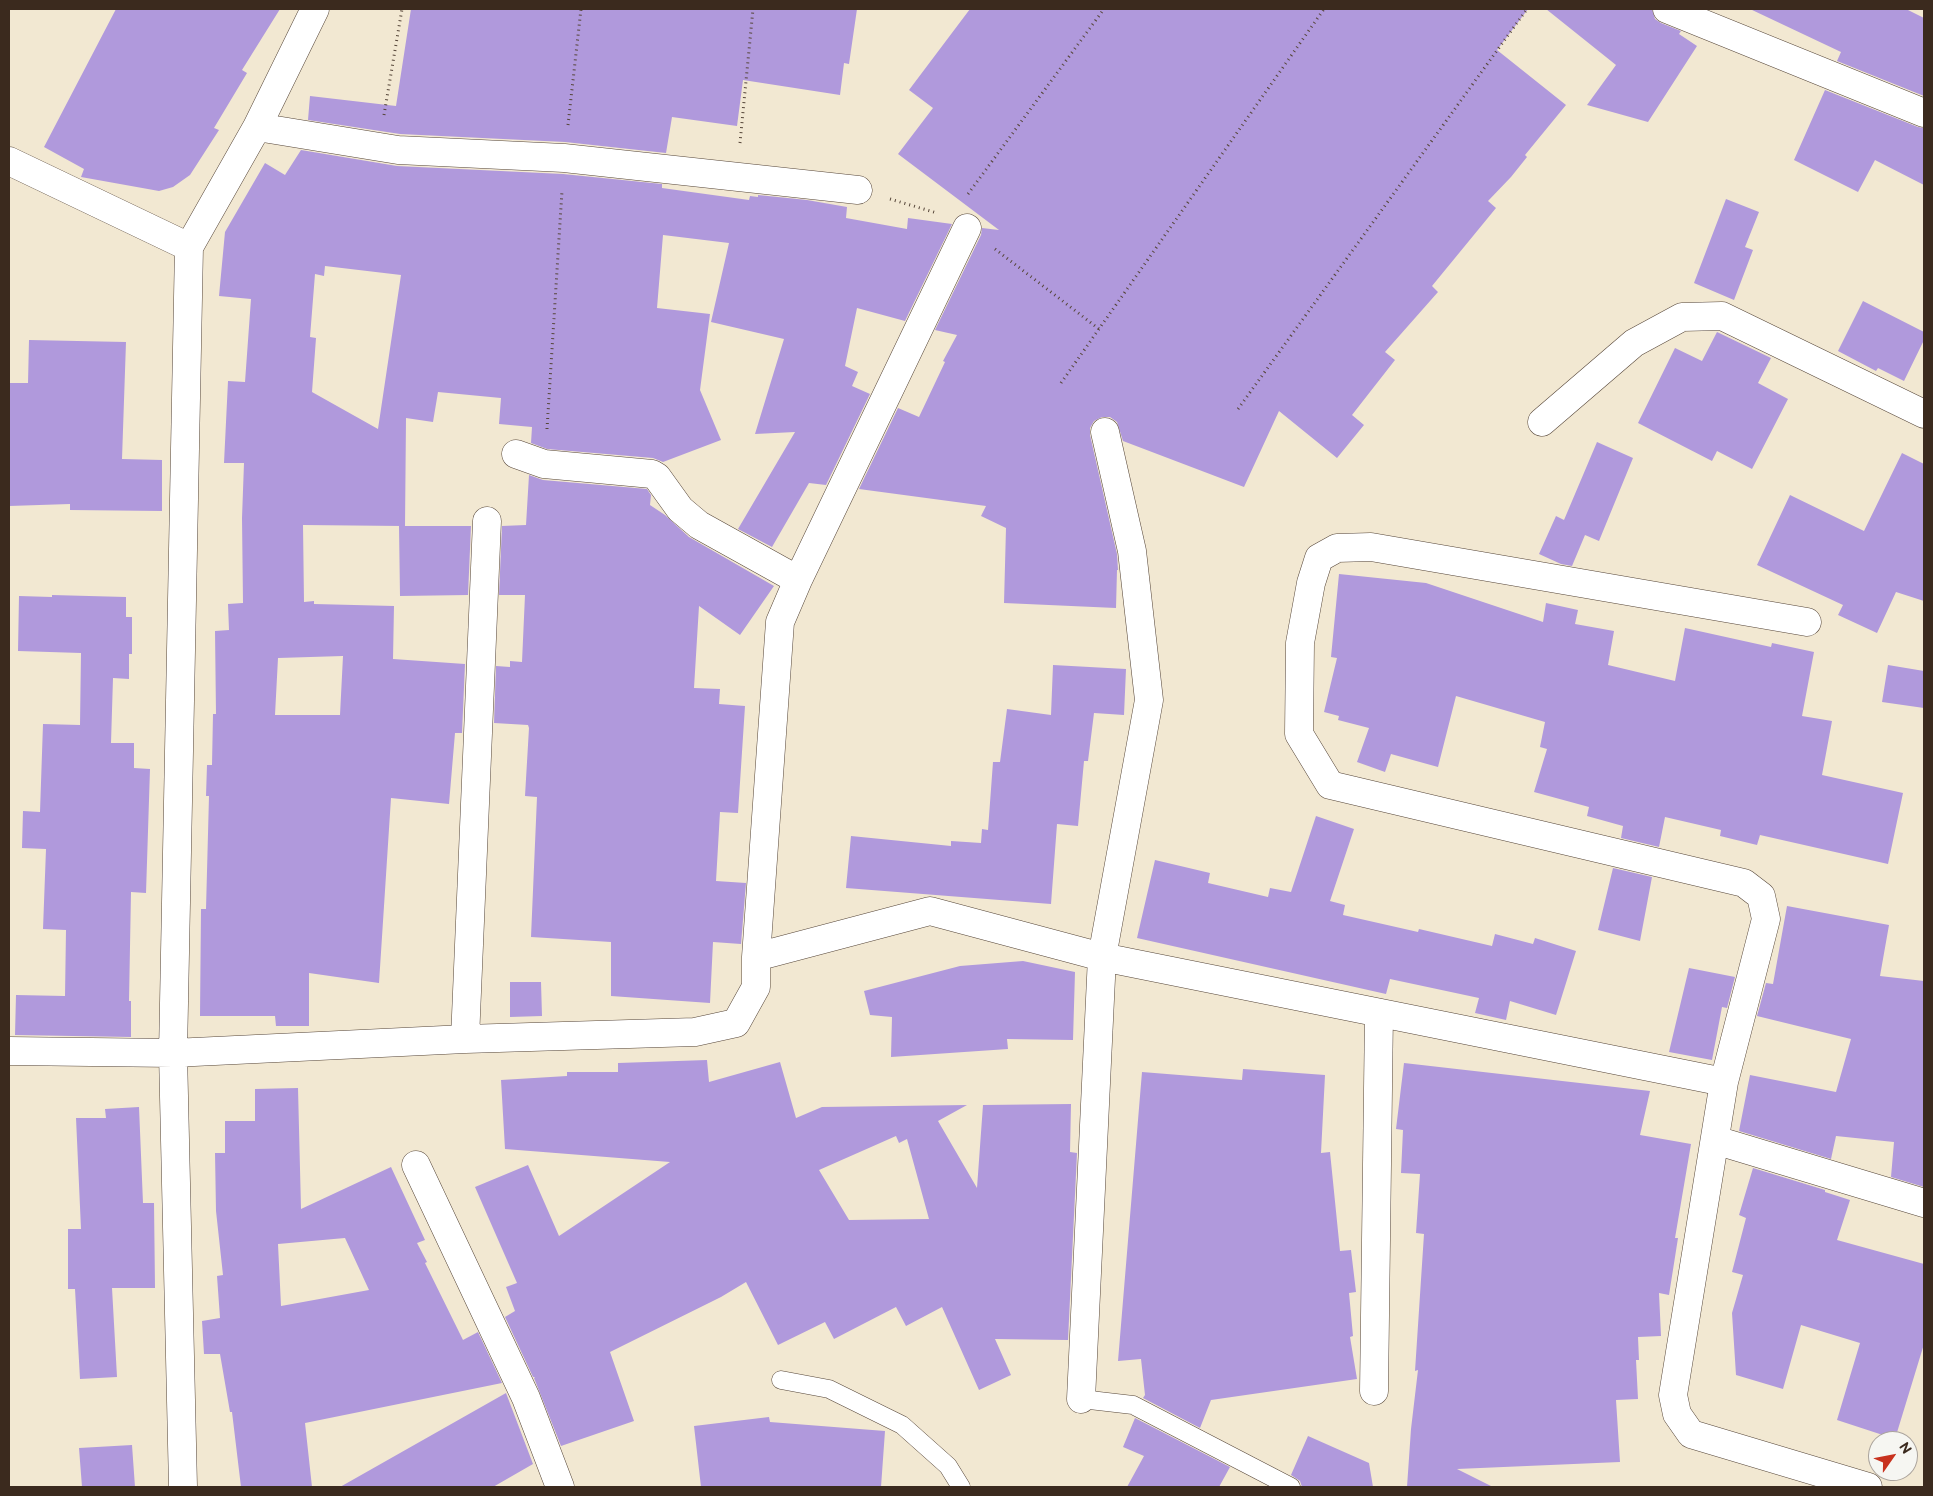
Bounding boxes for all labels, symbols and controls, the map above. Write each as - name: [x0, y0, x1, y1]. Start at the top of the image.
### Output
- north arrow: [1868, 1431, 1918, 1481]
- text: N: [1895, 1439, 1915, 1457]

